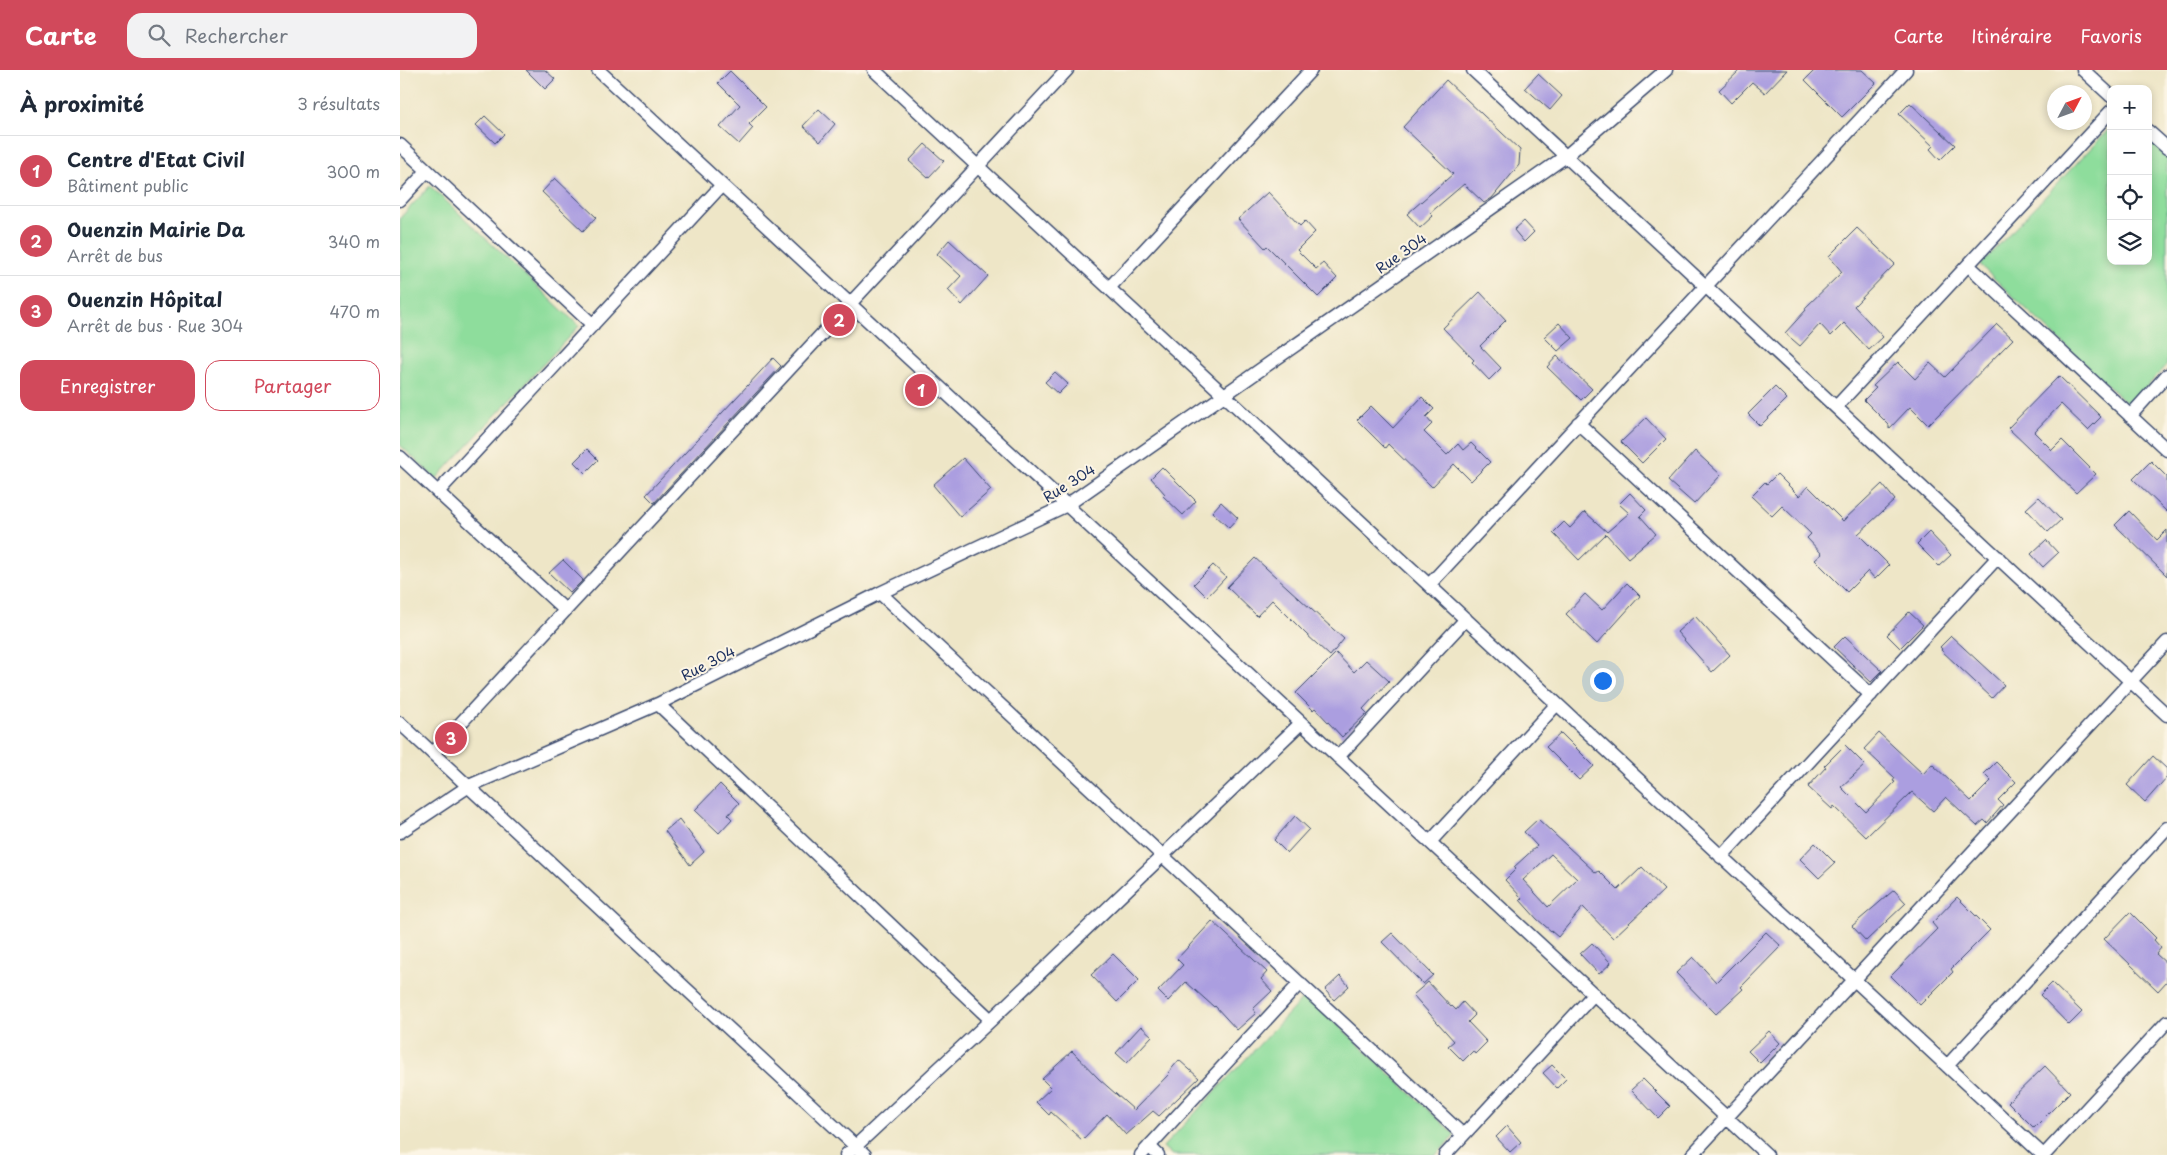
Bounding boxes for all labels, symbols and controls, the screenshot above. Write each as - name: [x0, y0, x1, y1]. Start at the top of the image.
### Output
- search box: [127, 13, 477, 58]
- text: Carte: [25, 17, 97, 53]
- icon: search: [145, 21, 173, 49]
- text: Rechercher: [185, 21, 288, 49]
- text: Carte: [1893, 22, 1943, 49]
- text: Itinéraire: [1971, 22, 2052, 49]
- text: Favoris: [2080, 22, 2142, 49]
- north arrow: [2047, 85, 2092, 130]
- map controls: [2107, 85, 2152, 265]
- button: +: [2107, 85, 2152, 130]
- text: À proximité: [20, 87, 144, 119]
- text: 3 résultats: [297, 91, 380, 115]
- button: −: [2107, 130, 2152, 175]
- text: Centre d'Etat Civil: [67, 145, 245, 173]
- text: 1: [32, 159, 40, 183]
- text: 300 m: [326, 159, 380, 183]
- text: Bâtiment public: [67, 173, 188, 197]
- button: locate: [2107, 175, 2152, 220]
- text: Ouenzin Mairie Da: [67, 215, 245, 243]
- button: layers: [2107, 220, 2152, 265]
- street label: Rue 304: [1371, 228, 1431, 278]
- text: 2: [30, 229, 42, 253]
- text: 340 m: [328, 229, 380, 253]
- text: Arrêt de bus: [67, 243, 163, 267]
- text: Ouenzin Hôpital: [67, 285, 222, 313]
- text: 3: [31, 299, 41, 323]
- text: 470 m: [330, 299, 380, 323]
- pin: 2: [823, 301, 855, 339]
- text: Arrêt de bus · Rue 304: [67, 313, 243, 337]
- button: Enregistrer: [20, 360, 195, 411]
- button: Partager: [205, 360, 380, 411]
- pin: 1: [905, 371, 937, 409]
- street label: Rue 304: [1039, 459, 1099, 507]
- street label: Rue 304: [677, 640, 739, 686]
- your location: [1590, 668, 1616, 694]
- pin: 3: [435, 719, 467, 757]

